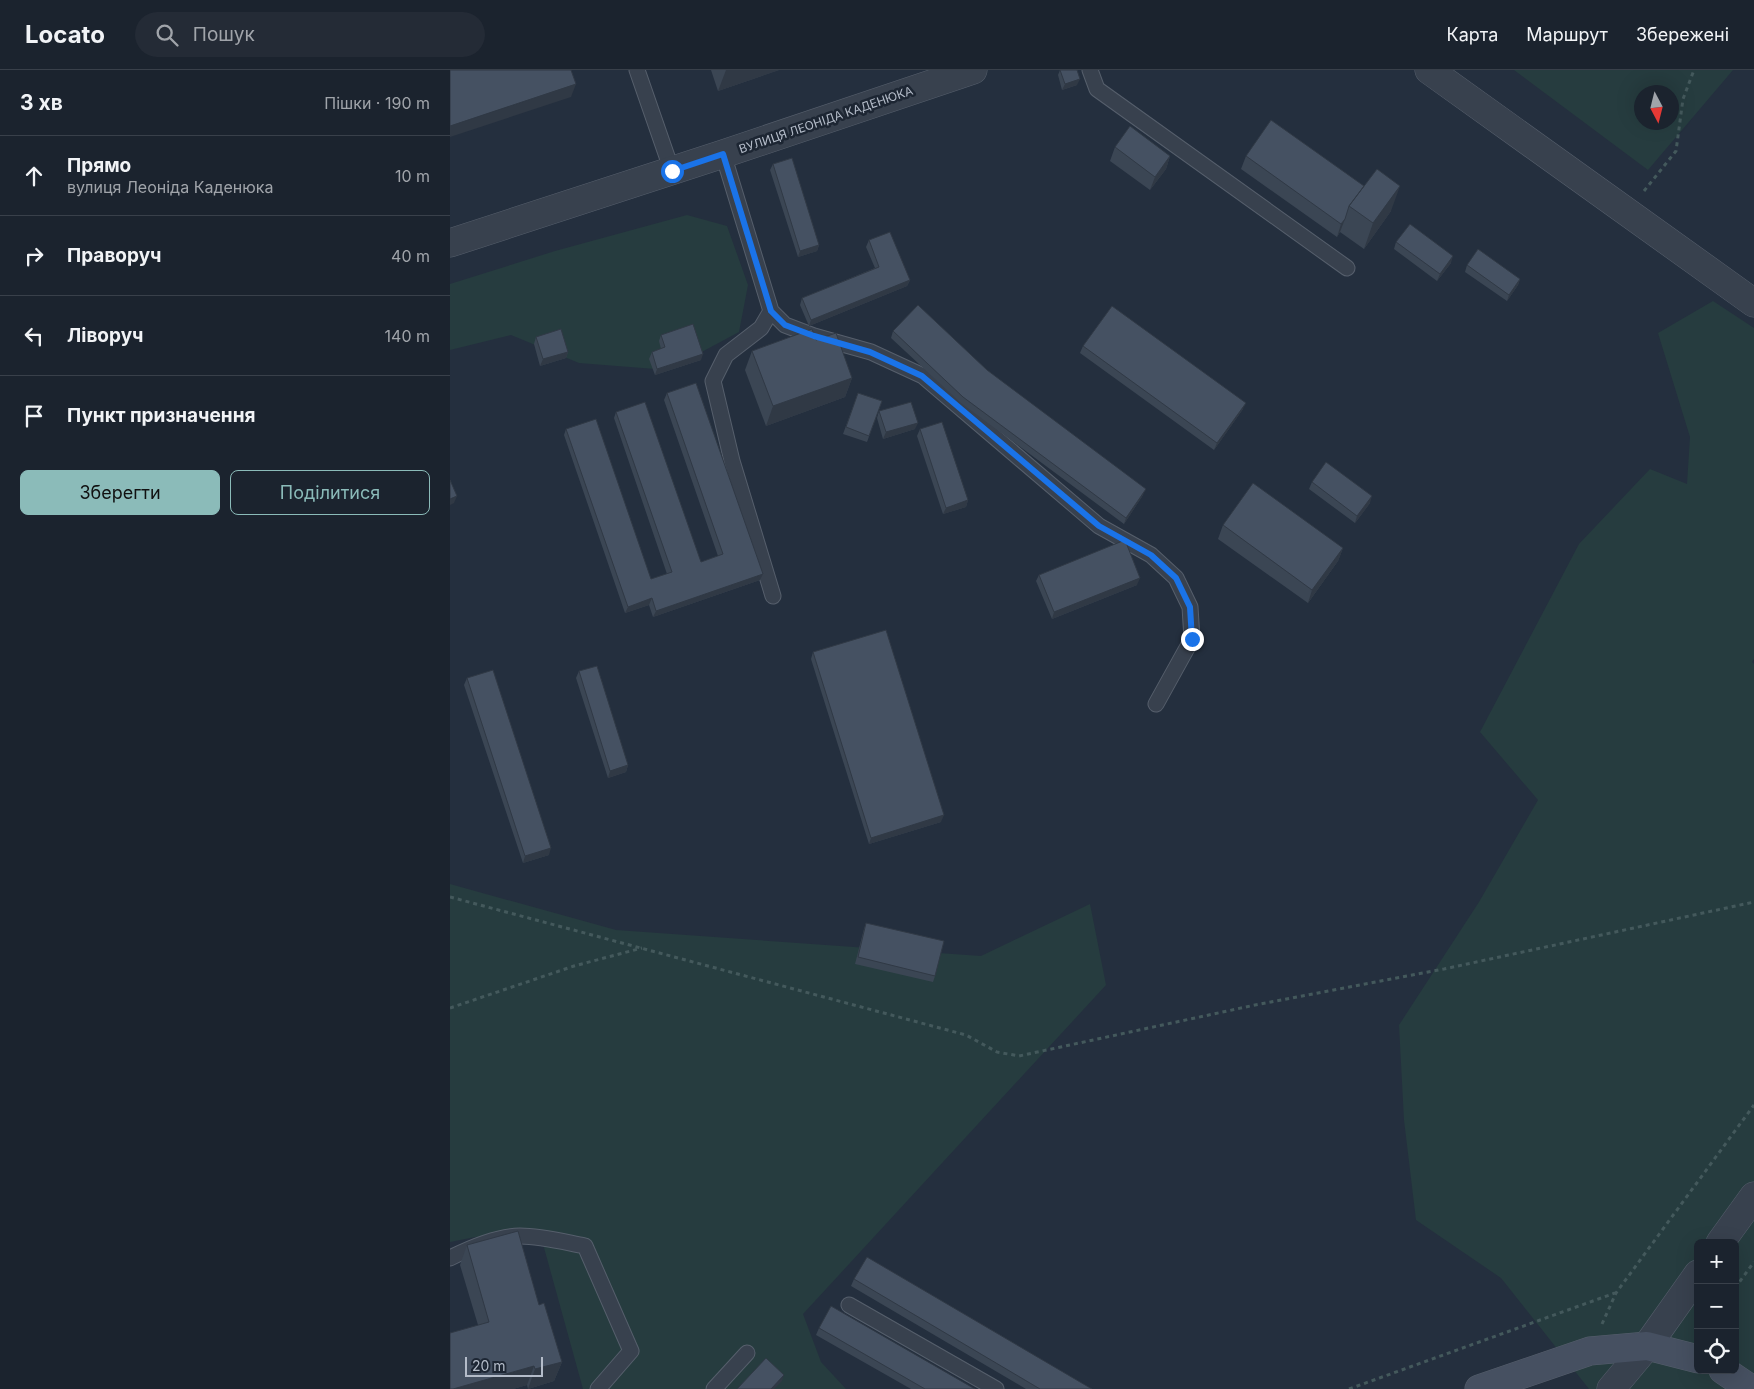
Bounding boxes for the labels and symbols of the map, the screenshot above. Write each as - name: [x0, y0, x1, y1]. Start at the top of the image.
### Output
- street label: ВУЛИЦЯ ЛЕОНІДА КАДЕНЮКА: [737, 83, 915, 156]
- north arrow: [1634, 85, 1679, 130]
- route start: [661, 160, 684, 183]
- route end: [1181, 628, 1204, 651]
- scale bar: [465, 1354, 542, 1377]

